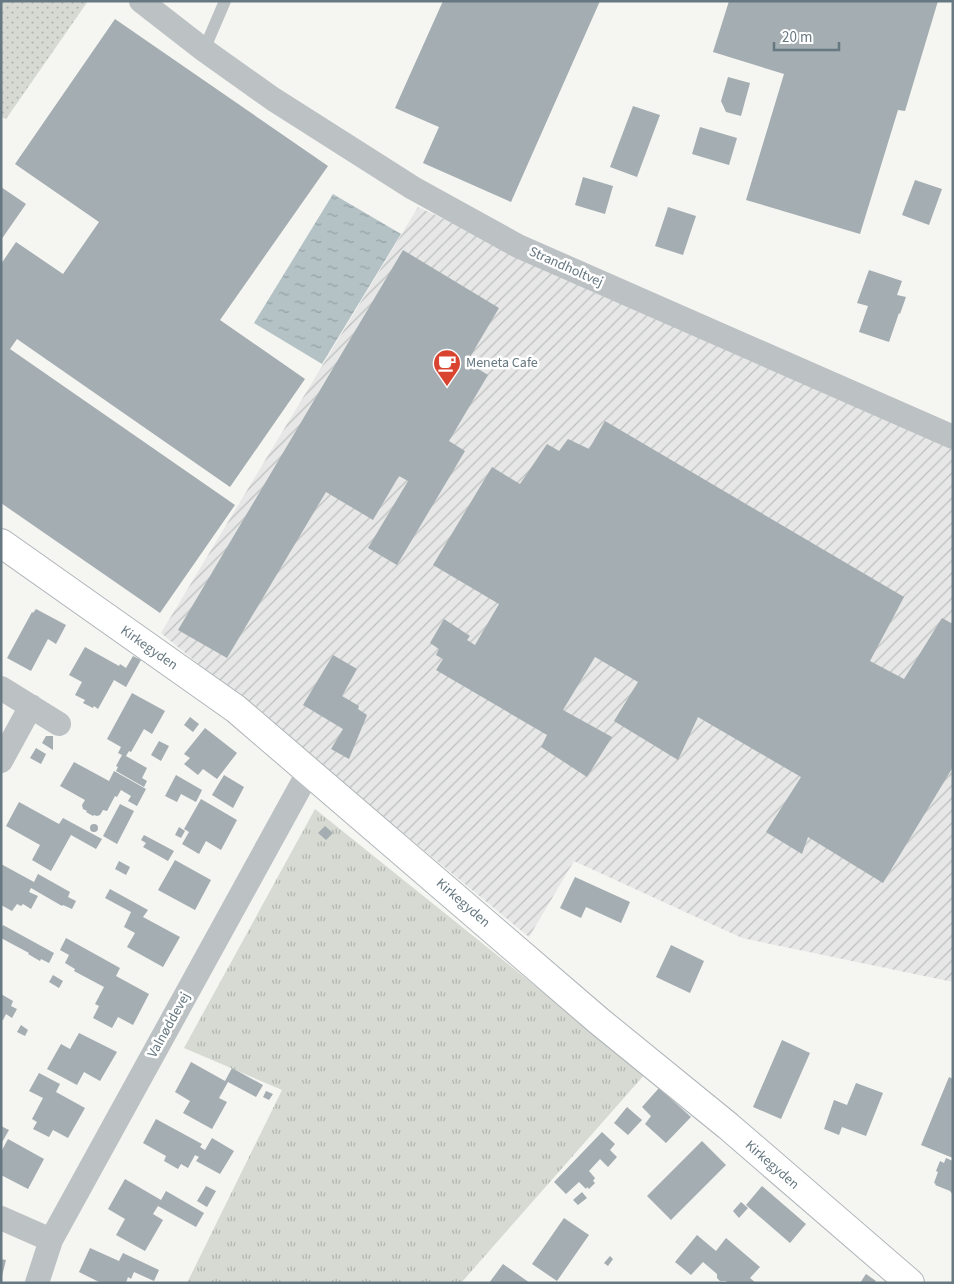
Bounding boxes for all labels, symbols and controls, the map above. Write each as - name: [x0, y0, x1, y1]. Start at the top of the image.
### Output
- scale bar: [774, 20, 839, 52]
- text: 20 m: [782, 27, 812, 48]
- street label: Strandholtvej: [526, 242, 606, 292]
- cafe icon: Meneta Cafe: [432, 348, 462, 387]
- place label: Meneta Cafe: [466, 353, 538, 373]
- street label: Kirkegyden: [116, 621, 182, 675]
- street label: Kirkegyden: [432, 874, 494, 932]
- street label: Valnøddevej: [143, 989, 195, 1061]
- street label: Kirkegyden: [741, 1136, 803, 1194]

